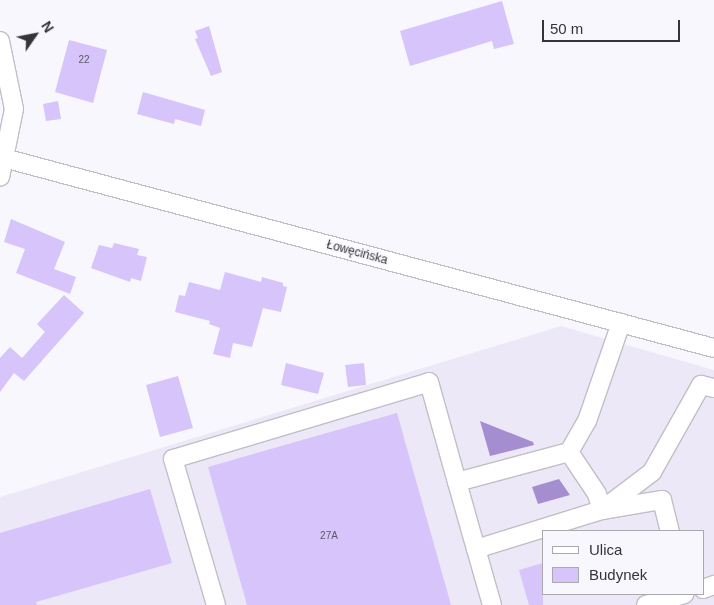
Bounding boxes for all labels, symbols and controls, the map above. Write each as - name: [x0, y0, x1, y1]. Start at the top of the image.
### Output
- north arrow: [10, 10, 60, 60]
- scale bar: [544, 10, 682, 42]
- text: N: [38, 18, 57, 35]
- text: 50 m: [550, 20, 583, 37]
- house number: 22: [78, 54, 90, 66]
- street label: Łowęcińska: [325, 238, 389, 268]
- house number: 27A: [320, 530, 338, 542]
- legend: [542, 530, 704, 595]
- text: Ulica: [589, 541, 622, 558]
- text: Budynek: [589, 566, 647, 583]

